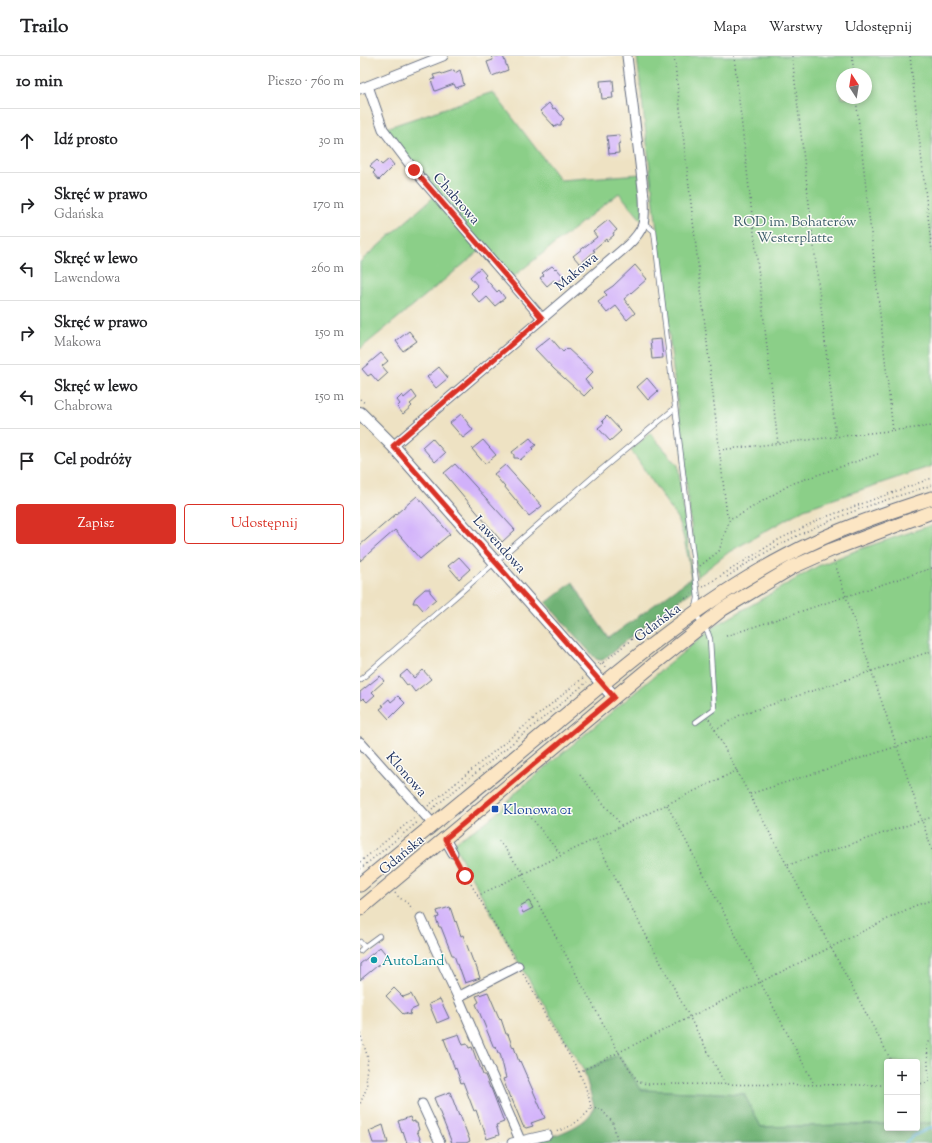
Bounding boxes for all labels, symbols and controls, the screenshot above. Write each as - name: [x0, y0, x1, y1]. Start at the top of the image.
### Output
- text: Trailo: [20, 14, 68, 41]
- text: Mapa: [713, 18, 747, 38]
- text: Warstwy: [769, 18, 823, 38]
- text: Udostępnij: [845, 18, 912, 38]
- north arrow: [836, 68, 872, 104]
- text: 10 min: [16, 70, 63, 94]
- text: Pieszo · 760 m: [268, 73, 344, 91]
- icon: ahead: [16, 130, 38, 152]
- text: Idź prosto: [54, 130, 118, 151]
- text: 30 m: [318, 132, 344, 150]
- route end: [405, 161, 423, 179]
- street label: Chabrowa: [427, 169, 484, 230]
- text: Skręć w prawo: [54, 185, 148, 206]
- icon: right: [16, 194, 38, 216]
- text: 170 m: [313, 196, 344, 214]
- text: Gdańska: [54, 206, 104, 224]
- park label: ROD im. Bohaterów Westerplatte: [734, 213, 857, 249]
- street label: Makowa: [551, 248, 604, 297]
- text: Skręć w lewo: [54, 249, 138, 270]
- icon: left: [16, 258, 38, 280]
- text: 260 m: [311, 260, 344, 278]
- text: Lawendowa: [54, 270, 120, 288]
- text: Skręć w prawo: [54, 313, 148, 334]
- icon: right: [16, 322, 38, 344]
- text: 150 m: [315, 324, 344, 342]
- text: Makowa: [54, 334, 101, 352]
- text: Skręć w lewo: [54, 377, 138, 398]
- icon: left: [16, 386, 38, 408]
- text: 150 m: [315, 388, 344, 406]
- text: Chabrowa: [54, 398, 112, 416]
- icon: arrive: [16, 450, 38, 472]
- text: Cel podróży: [54, 450, 132, 471]
- button: Zapisz: [16, 504, 176, 544]
- button: Udostępnij: [184, 504, 344, 544]
- street label: Lawendowa: [467, 512, 530, 579]
- street label: Gdańska: [631, 599, 686, 648]
- street label: Klonowa: [380, 748, 431, 803]
- place label: Klonowa 01: [503, 801, 572, 821]
- marker: Klonowa 01: [490, 804, 500, 814]
- street label: Gdańska: [375, 830, 430, 880]
- route start: [456, 867, 474, 885]
- place label: AutoLand: [382, 952, 444, 972]
- marker: AutoLand: [369, 955, 379, 965]
- map controls: [884, 1059, 920, 1131]
- button: +: [884, 1059, 920, 1095]
- button: −: [884, 1095, 920, 1131]

